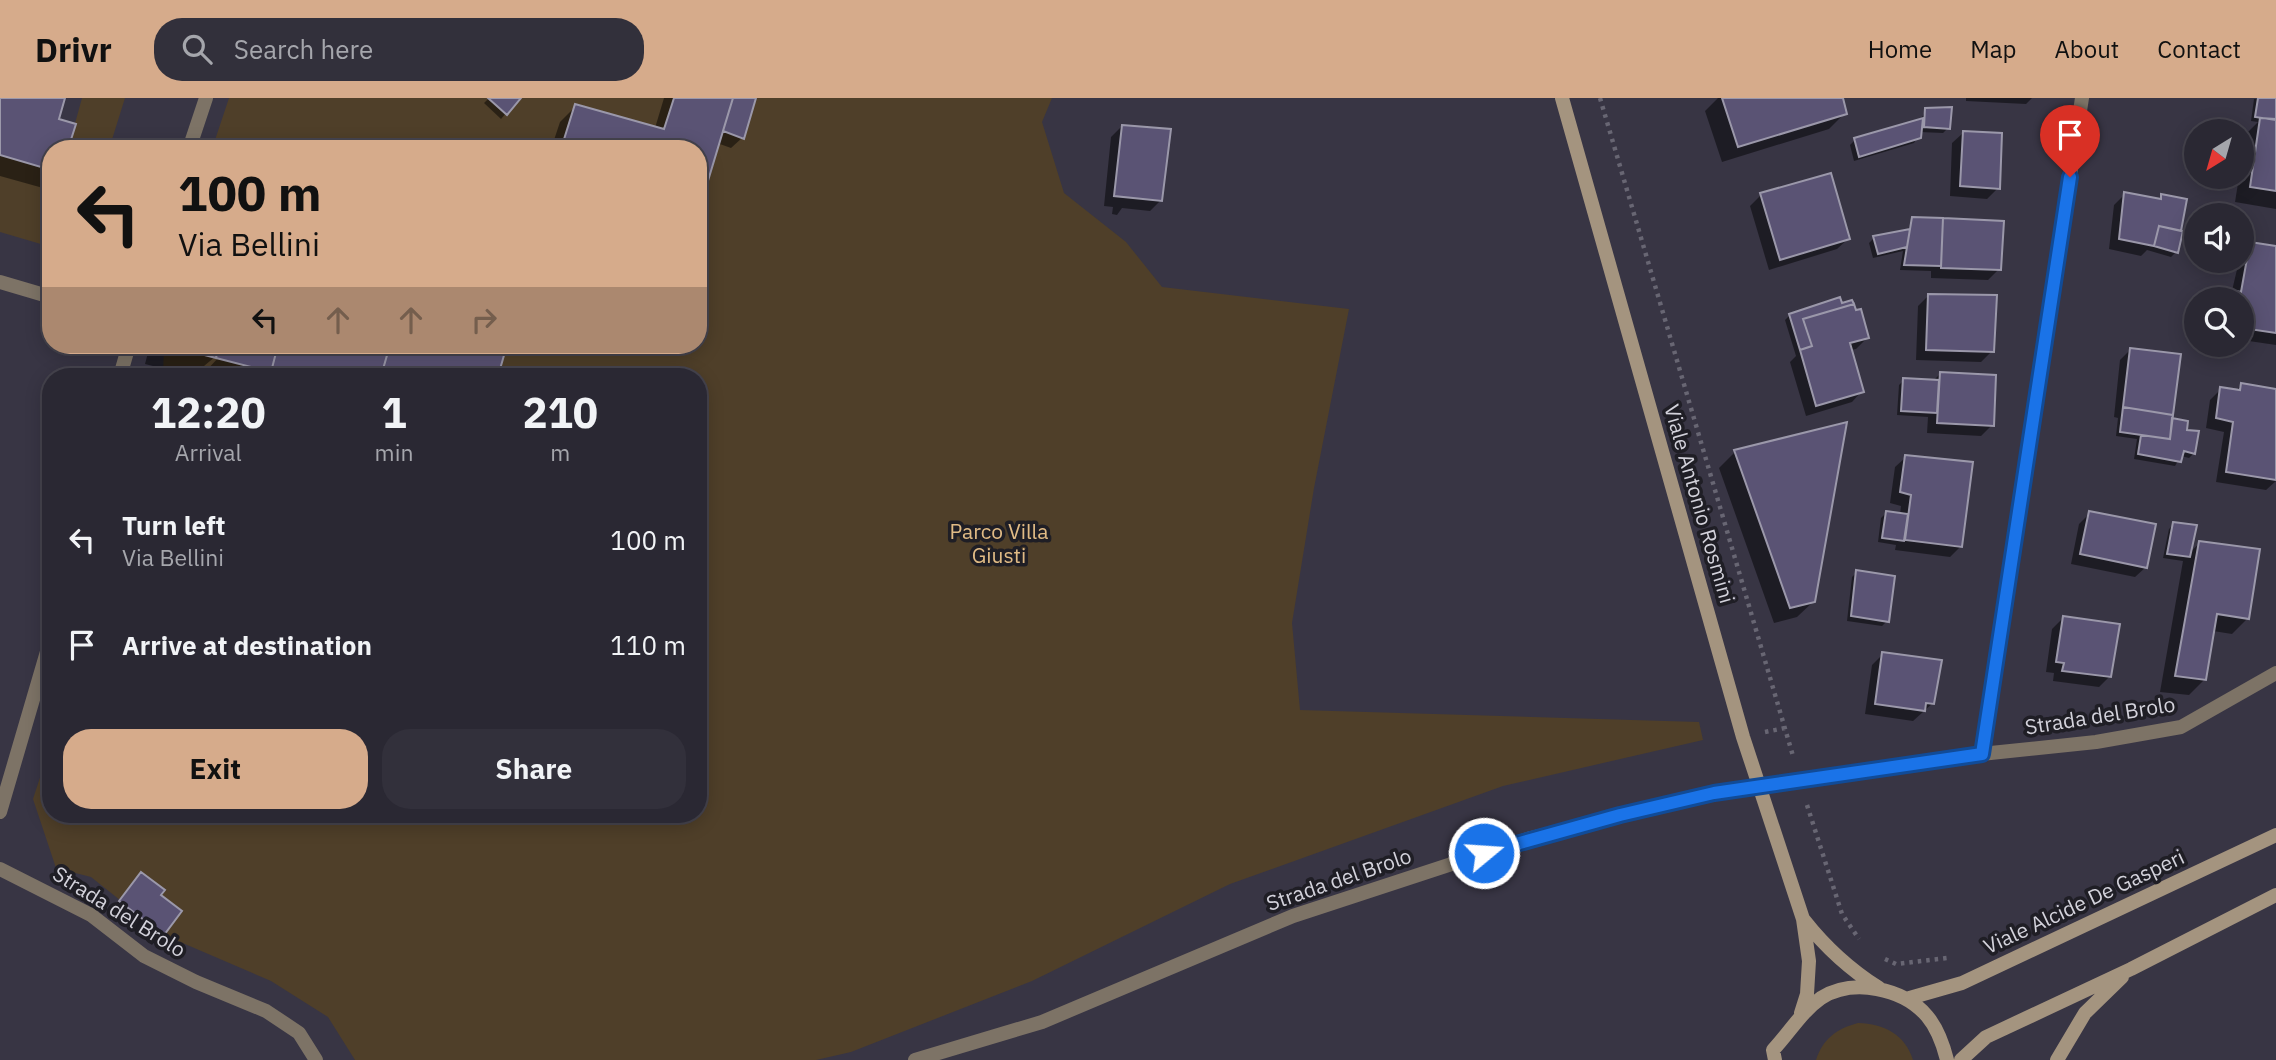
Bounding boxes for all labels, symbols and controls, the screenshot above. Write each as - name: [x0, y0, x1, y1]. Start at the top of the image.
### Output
- search box: [154, 18, 644, 81]
- text: Drivr: [35, 28, 112, 71]
- icon: search: [178, 30, 216, 68]
- text: Search here: [234, 32, 373, 66]
- text: Home: [1868, 33, 1932, 65]
- text: Map: [1970, 33, 2016, 65]
- text: About: [2054, 33, 2119, 65]
- text: Contact: [2157, 33, 2241, 65]
- pin: [2040, 105, 2100, 177]
- icon: arrive: [2051, 116, 2089, 154]
- north arrow: [2184, 119, 2254, 189]
- map controls: [2184, 119, 2254, 357]
- text: 100 m: [178, 161, 322, 224]
- icon: left: [63, 168, 154, 259]
- button: sound: [2184, 203, 2254, 273]
- text: Via Bellini: [178, 223, 320, 265]
- button: search: [2184, 287, 2254, 357]
- icon: left: [246, 301, 284, 339]
- icon: ahead: [319, 301, 357, 339]
- icon: ahead: [392, 301, 430, 339]
- icon: right: [465, 301, 503, 339]
- text: 12:20: [151, 385, 266, 440]
- text: 1: [381, 385, 407, 440]
- text: 210: [522, 385, 598, 440]
- street label: Viale Antonio Rosmini: [1658, 401, 1742, 606]
- text: Arrival: [175, 437, 242, 467]
- text: min: [375, 437, 413, 467]
- text: m: [550, 437, 570, 467]
- text: Turn left: [122, 508, 225, 542]
- park label: Parco Villa Giusti: [949, 517, 1049, 569]
- icon: left: [63, 521, 101, 559]
- text: 100 m: [610, 523, 686, 557]
- text: Via Bellini: [122, 542, 224, 572]
- icon: arrive: [63, 626, 101, 664]
- text: Arrive at destination: [122, 628, 372, 662]
- text: 110 m: [610, 628, 686, 662]
- street label: Strada del Brolo: [2023, 689, 2177, 741]
- button: Exit: [63, 729, 368, 809]
- button: Share: [382, 729, 686, 809]
- position arrow: [1447, 816, 1521, 890]
- street label: Strada del Brolo: [1262, 841, 1415, 917]
- street label: Viale Alcide De Gasperi: [1979, 842, 2188, 960]
- street label: Strada del Brolo: [48, 859, 191, 963]

